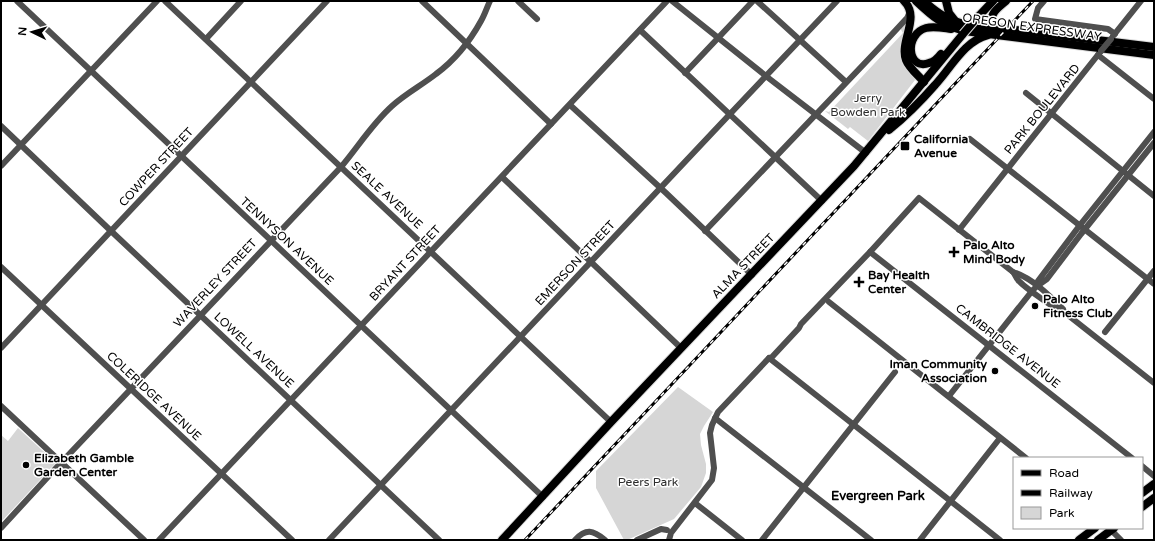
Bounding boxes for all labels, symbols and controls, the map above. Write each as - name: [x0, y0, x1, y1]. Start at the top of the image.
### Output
- street label: OREGON EXPRESSWAY: [962, 10, 1103, 44]
- north arrow: [12, 12, 52, 52]
- text: N: [16, 26, 29, 36]
- street label: PARK BOULEVARD: [1001, 61, 1083, 157]
- park label: Jerry Bowden Park: [830, 91, 906, 119]
- street label: COWPER STREET: [116, 124, 197, 209]
- place label: California Avenue: [914, 132, 968, 160]
- marker: California Avenue: [899, 140, 911, 152]
- street label: SEALE AVENUE: [348, 158, 426, 232]
- street label: TENNYSON AVENUE: [237, 194, 337, 288]
- street label: EMERSON STREET: [532, 217, 618, 308]
- street label: BRYANT STREET: [366, 222, 444, 304]
- street label: ALMA STREET: [708, 230, 778, 301]
- street label: WAVERLEY STREET: [170, 235, 260, 330]
- place label: Palo Alto Mind Body: [963, 238, 1026, 267]
- marker: Palo Alto Mind Body: [948, 246, 960, 258]
- place label: Bay Health Center: [868, 268, 930, 296]
- marker: Bay Health Center: [853, 276, 865, 288]
- place label: Palo Alto Fitness Club: [1043, 292, 1113, 320]
- street label: CAMBRIDGE AVENUE: [953, 301, 1063, 391]
- marker: Palo Alto Fitness Club: [1030, 301, 1040, 311]
- street label: LOWELL AVENUE: [211, 309, 297, 391]
- street label: COLERIDGE AVENUE: [104, 349, 204, 444]
- place label: Iman Community Association: [890, 357, 988, 385]
- marker: Iman Community Association: [990, 366, 1000, 376]
- place label: Elizabeth Gamble Garden Center: [34, 451, 134, 479]
- legend: [1013, 457, 1143, 529]
- marker: Elizabeth Gamble Garden Center: [21, 460, 31, 470]
- text: Road: [1049, 466, 1079, 480]
- park label: Peers Park: [618, 475, 679, 489]
- text: Railway: [1049, 486, 1093, 500]
- district label: Evergreen Park: [831, 488, 925, 504]
- text: Park: [1049, 506, 1075, 520]

